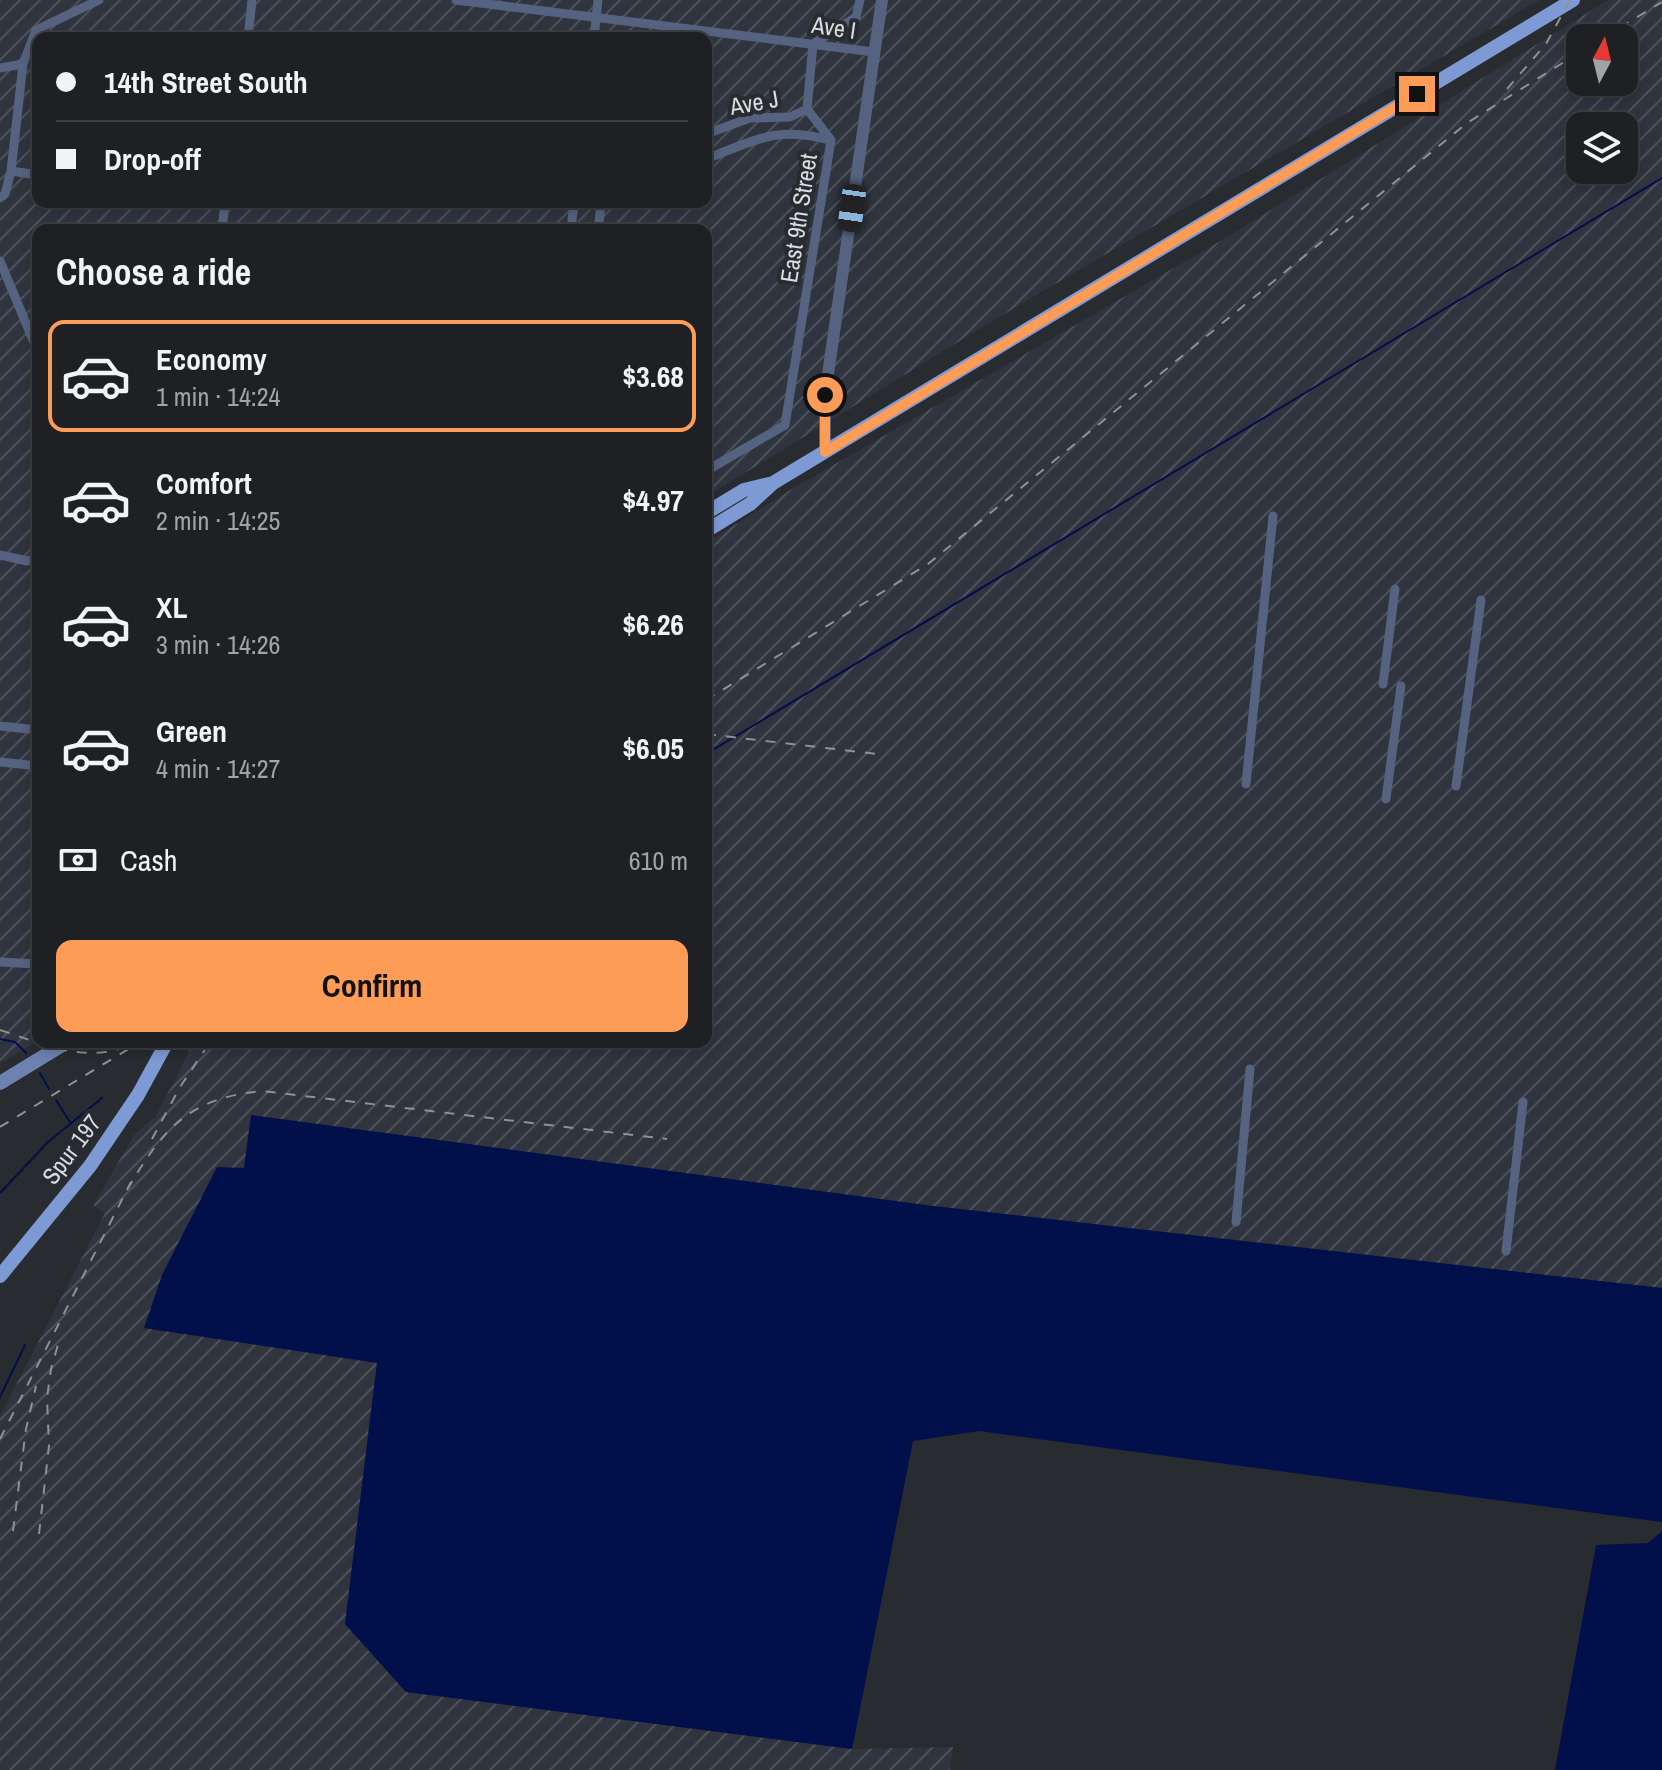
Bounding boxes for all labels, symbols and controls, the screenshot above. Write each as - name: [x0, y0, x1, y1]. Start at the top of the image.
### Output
- street label: Ave I: [809, 8, 858, 46]
- north arrow: [1566, 24, 1638, 96]
- map controls: [1566, 24, 1638, 184]
- text: 14th Street South: [104, 62, 308, 102]
- route end: [1399, 76, 1435, 112]
- street label: Ave J: [726, 82, 781, 122]
- button: layers: [1566, 112, 1638, 184]
- text: Drop-off: [104, 139, 201, 179]
- street label: East 9th Street: [772, 151, 824, 285]
- car: [837, 183, 867, 233]
- text: Choose a ride: [56, 248, 251, 296]
- text: Economy: [156, 339, 267, 379]
- icon: car: [60, 340, 132, 412]
- text: $3.68: [622, 356, 684, 396]
- route start: [807, 377, 843, 413]
- text: 1 min · 14:24: [156, 379, 280, 414]
- text: Comfort: [156, 463, 252, 503]
- icon: car: [60, 464, 132, 536]
- text: $4.97: [622, 480, 684, 520]
- text: 2 min · 14:25: [156, 503, 280, 538]
- text: XL: [156, 587, 187, 627]
- icon: car: [60, 588, 132, 660]
- text: $6.26: [622, 604, 684, 644]
- text: 3 min · 14:26: [156, 627, 280, 662]
- text: Green: [156, 711, 227, 751]
- icon: car: [60, 712, 132, 784]
- text: $6.05: [622, 728, 684, 768]
- text: 4 min · 14:27: [156, 751, 280, 786]
- icon: cash: [56, 838, 100, 882]
- text: Cash: [120, 840, 177, 880]
- text: 610 m: [629, 843, 688, 878]
- button: Confirm: [56, 940, 688, 1032]
- street label: Spur 197: [34, 1107, 108, 1191]

